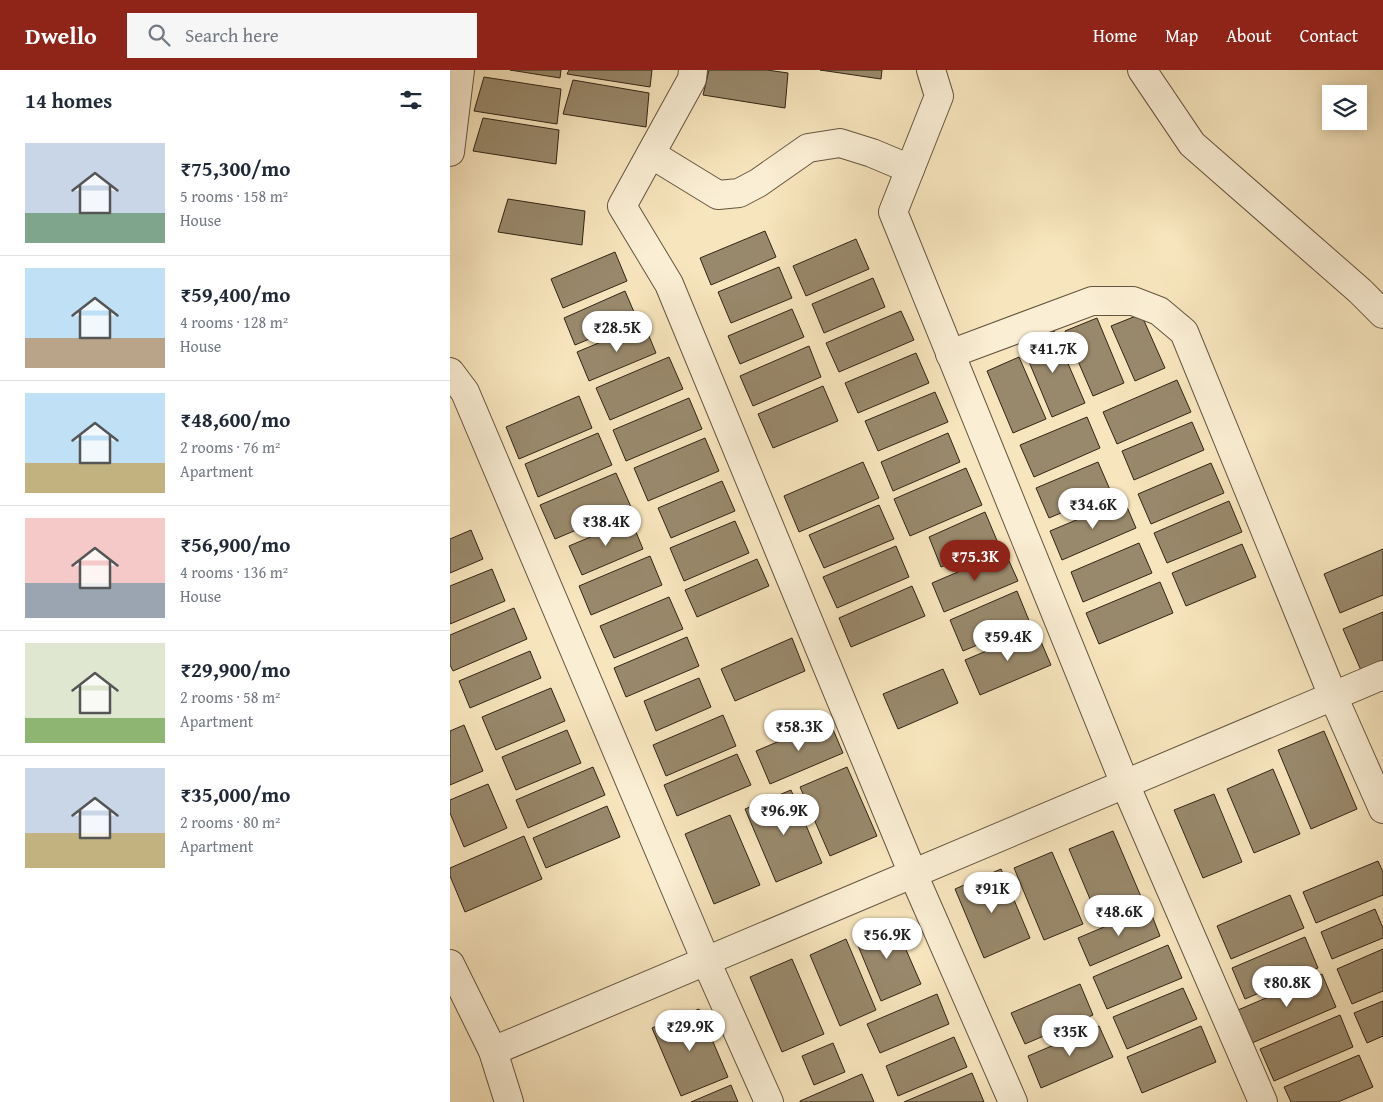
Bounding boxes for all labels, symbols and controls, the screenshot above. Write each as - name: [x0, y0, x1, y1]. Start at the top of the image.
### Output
- search box: [127, 13, 477, 58]
- text: Dwello: [25, 18, 97, 53]
- icon: search: [145, 21, 173, 49]
- text: Search here: [185, 21, 279, 49]
- text: Home: [1093, 22, 1137, 49]
- text: Map: [1165, 22, 1198, 49]
- text: About: [1226, 22, 1272, 49]
- text: Contact: [1300, 22, 1358, 49]
- text: 14 homes: [25, 85, 112, 116]
- map controls: [1322, 85, 1367, 130]
- button: layers: [1322, 85, 1367, 130]
- icon: filters: [397, 86, 425, 114]
- text: ₹75,300/mo: [180, 153, 290, 184]
- icon: home: [65, 163, 125, 223]
- text: 5 rooms · 158 m²: [180, 184, 288, 208]
- text: House: [180, 208, 221, 232]
- text: ₹59,400/mo: [180, 279, 290, 310]
- icon: home: [65, 288, 125, 348]
- text: 4 rooms · 128 m²: [180, 310, 288, 334]
- pin: ₹28.5K: [576, 310, 658, 353]
- text: ₹28.5K: [593, 315, 641, 339]
- pin: ₹41.7K: [1012, 332, 1094, 374]
- text: House: [180, 334, 221, 358]
- text: ₹41.7K: [1029, 336, 1077, 360]
- text: ₹48,600/mo: [180, 404, 290, 435]
- icon: home: [65, 413, 125, 473]
- text: 2 rooms · 76 m²: [180, 435, 280, 459]
- text: Apartment: [180, 459, 253, 483]
- pin: ₹34.6K: [1052, 488, 1134, 530]
- text: ₹34.6K: [1069, 492, 1117, 516]
- pin: ₹38.4K: [565, 504, 647, 547]
- text: ₹38.4K: [582, 509, 630, 533]
- text: ₹56,900/mo: [180, 529, 290, 560]
- icon: home: [65, 538, 125, 598]
- pin: ₹75.3K: [934, 540, 1016, 582]
- text: ₹75.3K: [951, 544, 999, 568]
- text: 4 rooms · 136 m²: [180, 560, 288, 584]
- text: House: [180, 584, 221, 608]
- pin: ₹59.4K: [967, 620, 1049, 662]
- text: ₹59.4K: [984, 624, 1032, 648]
- text: ₹29,900/mo: [180, 654, 290, 685]
- icon: home: [65, 663, 125, 723]
- text: 2 rooms · 58 m²: [180, 685, 280, 709]
- text: Apartment: [180, 709, 253, 733]
- pin: ₹58.3K: [758, 710, 840, 752]
- text: ₹58.3K: [775, 714, 823, 738]
- text: ₹35,000/mo: [180, 779, 290, 810]
- icon: home: [65, 788, 125, 848]
- pin: ₹96.9K: [743, 794, 825, 836]
- text: ₹96.9K: [760, 798, 808, 822]
- text: 2 rooms · 80 m²: [180, 810, 280, 834]
- text: Apartment: [180, 834, 253, 858]
- pin: ₹91K: [962, 872, 1022, 914]
- text: ₹91K: [975, 876, 1009, 900]
- pin: ₹48.6K: [1078, 894, 1160, 937]
- text: ₹48.6K: [1095, 899, 1143, 923]
- pin: ₹56.9K: [846, 918, 928, 960]
- text: ₹56.9K: [863, 922, 911, 946]
- pin: ₹80.8K: [1246, 966, 1328, 1008]
- text: ₹80.8K: [1263, 970, 1311, 994]
- pin: ₹29.9K: [649, 1010, 731, 1052]
- text: ₹29.9K: [666, 1014, 714, 1038]
- pin: ₹35K: [1040, 1014, 1100, 1057]
- text: ₹35K: [1053, 1019, 1087, 1043]

